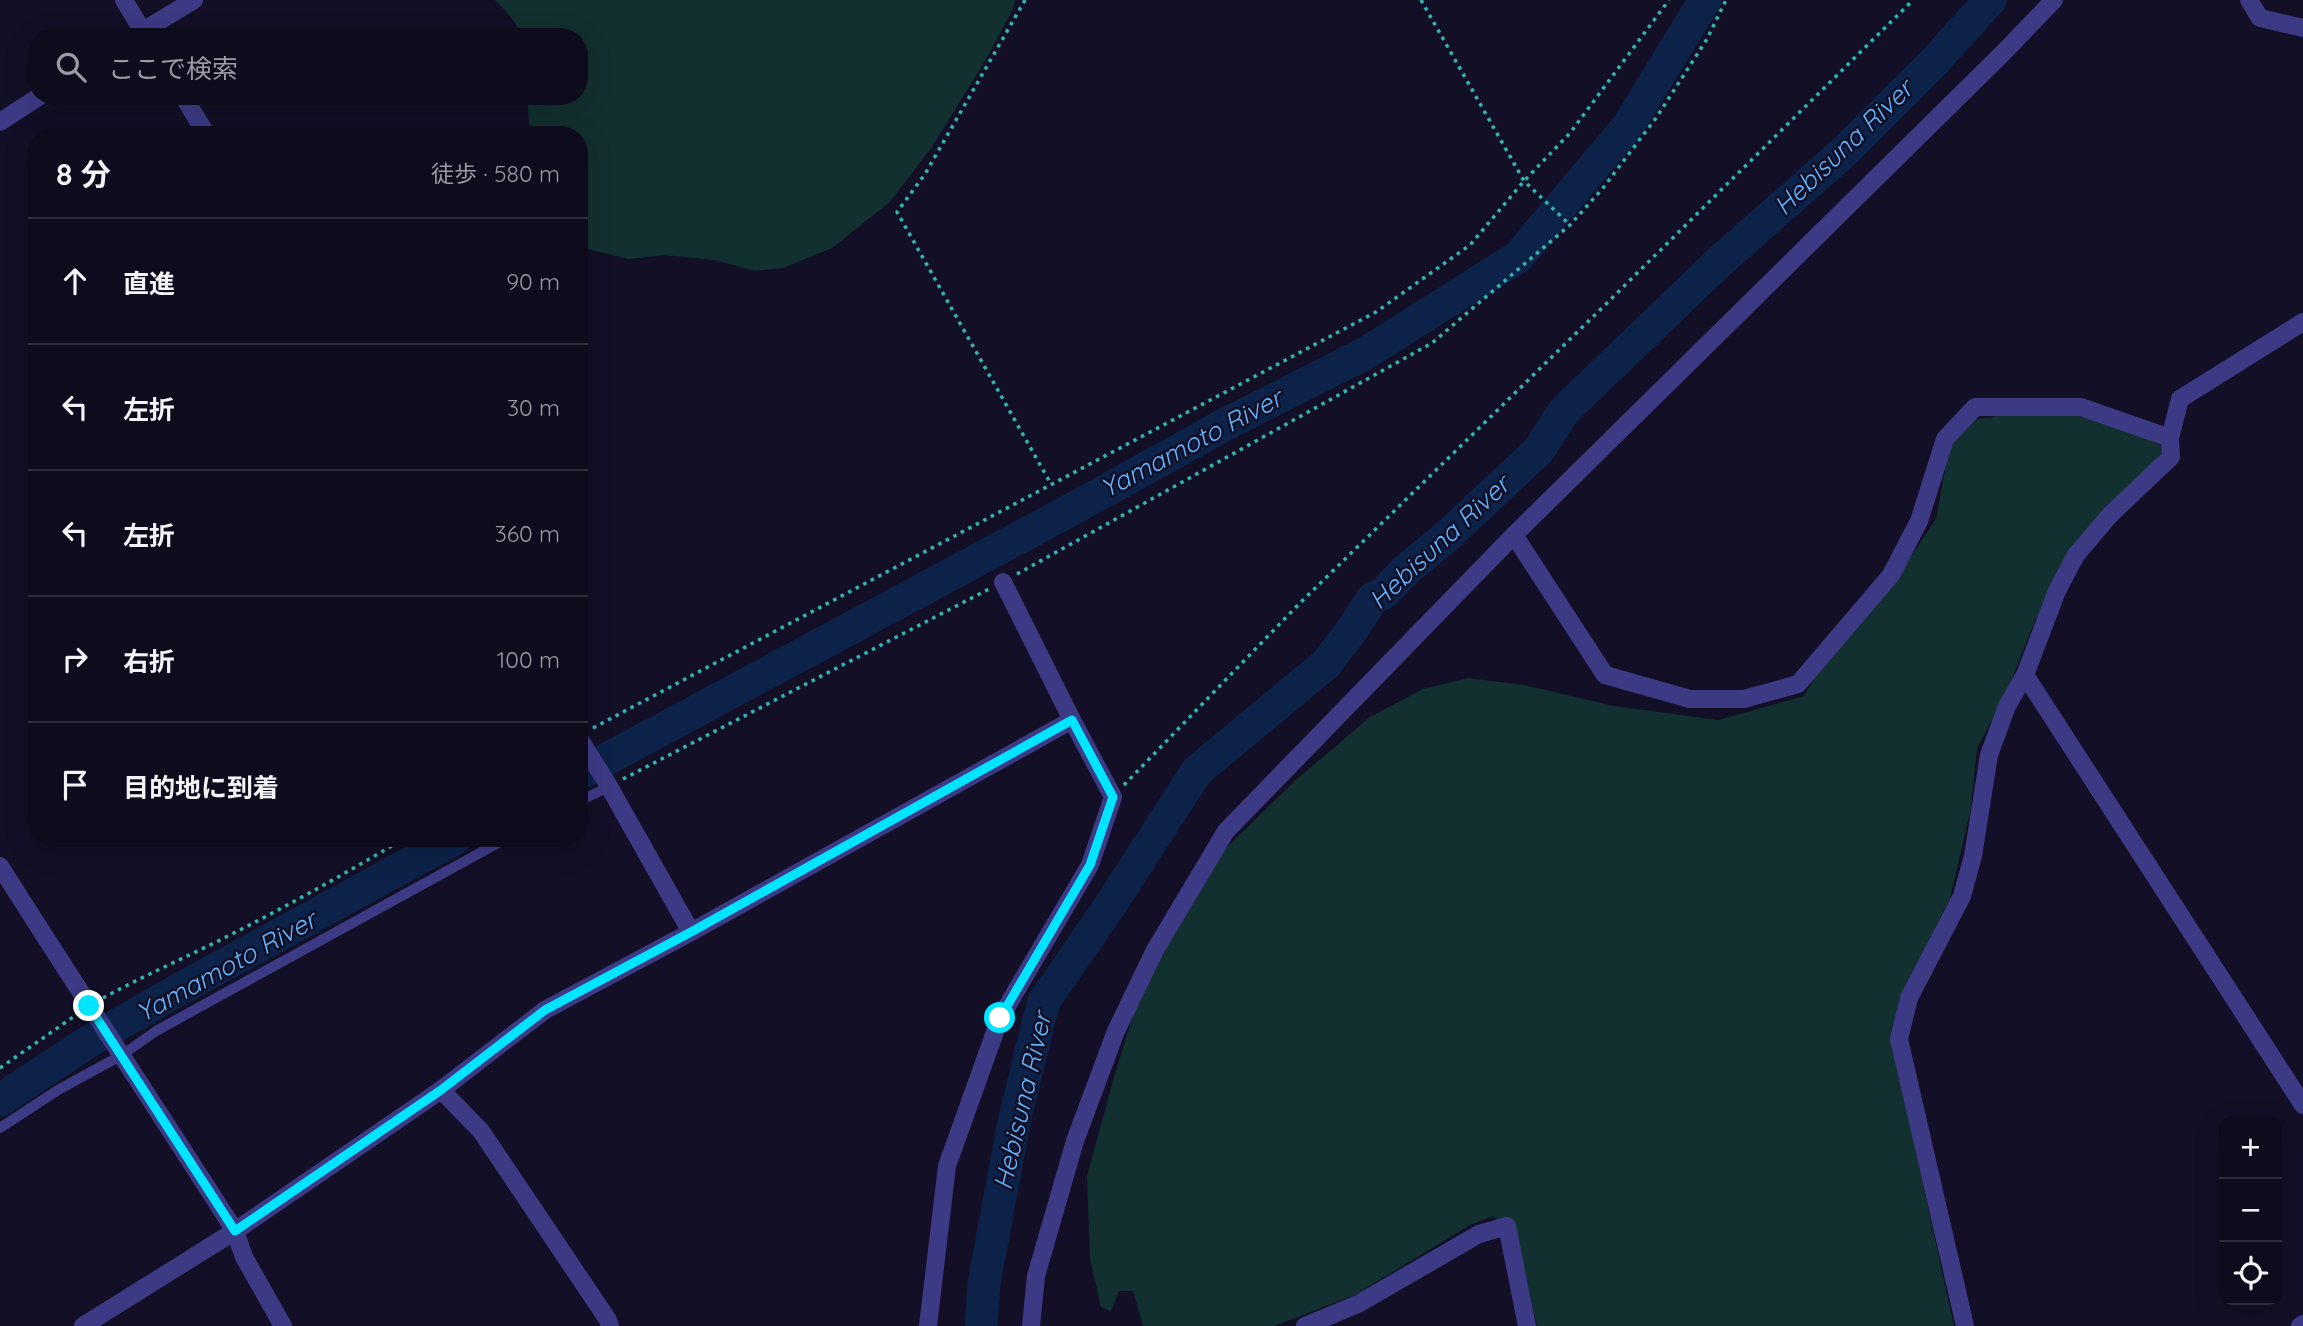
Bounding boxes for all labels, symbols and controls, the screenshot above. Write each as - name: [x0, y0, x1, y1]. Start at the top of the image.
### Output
- search box: [28, 28, 588, 105]
- icon: search: [52, 48, 90, 86]
- text: ここで検索: [108, 52, 238, 85]
- water label: Hebisuna River: [1766, 70, 1922, 222]
- text: 8 分: [56, 155, 111, 193]
- text: 徒歩 · 580 m: [431, 159, 560, 188]
- icon: ahead: [56, 262, 94, 300]
- text: 直進: [123, 267, 175, 300]
- text: 90 m: [506, 267, 560, 296]
- water label: Yamamoto River: [1094, 380, 1290, 505]
- icon: left: [56, 388, 94, 426]
- text: 左折: [123, 393, 175, 426]
- text: 30 m: [507, 393, 560, 422]
- water label: Hebisuna River: [1362, 466, 1519, 616]
- icon: left: [56, 514, 94, 552]
- text: 左折: [123, 519, 175, 552]
- text: 360 m: [495, 519, 560, 548]
- icon: right: [56, 640, 94, 678]
- text: 右折: [123, 645, 175, 678]
- text: 100 m: [497, 645, 560, 674]
- icon: arrive: [56, 766, 94, 804]
- text: 目的地に到着: [123, 771, 279, 804]
- water label: Yamamoto River: [130, 901, 325, 1029]
- route end: [73, 990, 104, 1021]
- route start: [984, 1002, 1015, 1033]
- water label: Hebisuna River: [986, 1006, 1059, 1193]
- map controls: [2219, 1116, 2282, 1305]
- button: +: [2219, 1116, 2282, 1179]
- button: −: [2219, 1179, 2282, 1242]
- button: locate: [2219, 1242, 2282, 1305]

